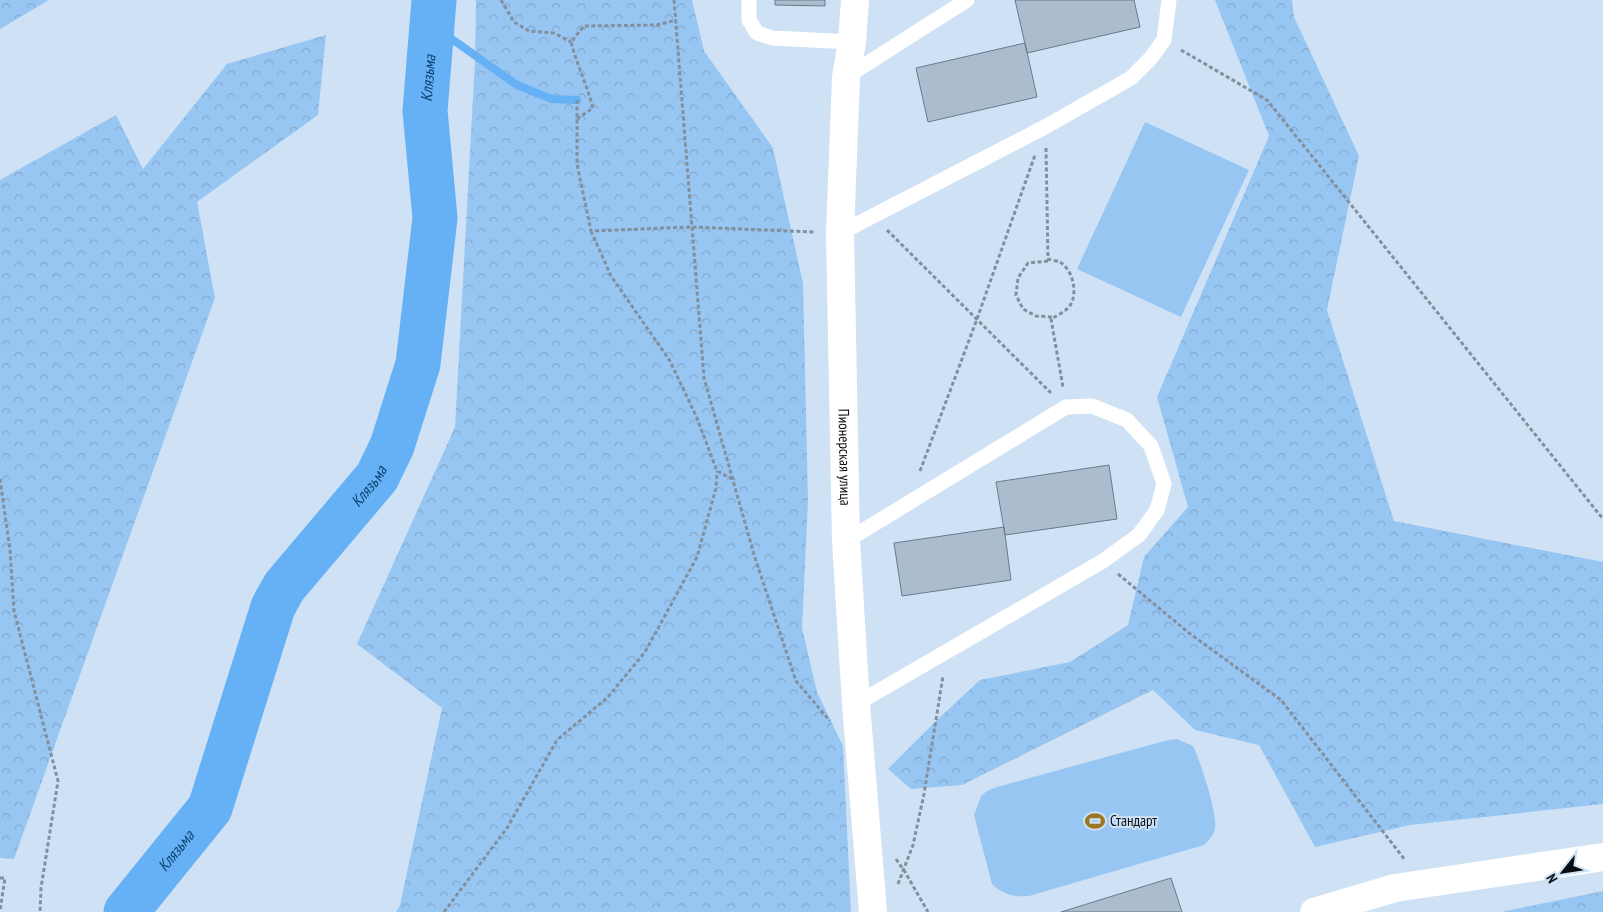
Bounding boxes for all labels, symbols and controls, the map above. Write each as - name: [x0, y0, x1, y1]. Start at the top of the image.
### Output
- water label: Клязьма: [416, 52, 440, 102]
- street label: Пионерская улица: [834, 408, 855, 506]
- water label: Клязьма: [346, 461, 392, 511]
- sports icon: Стандарт: [1084, 810, 1106, 832]
- place label: Стандарт: [1110, 811, 1157, 830]
- water label: Клязьма: [153, 825, 199, 875]
- north arrow: [1538, 847, 1588, 897]
- text: N: [1542, 871, 1561, 886]

